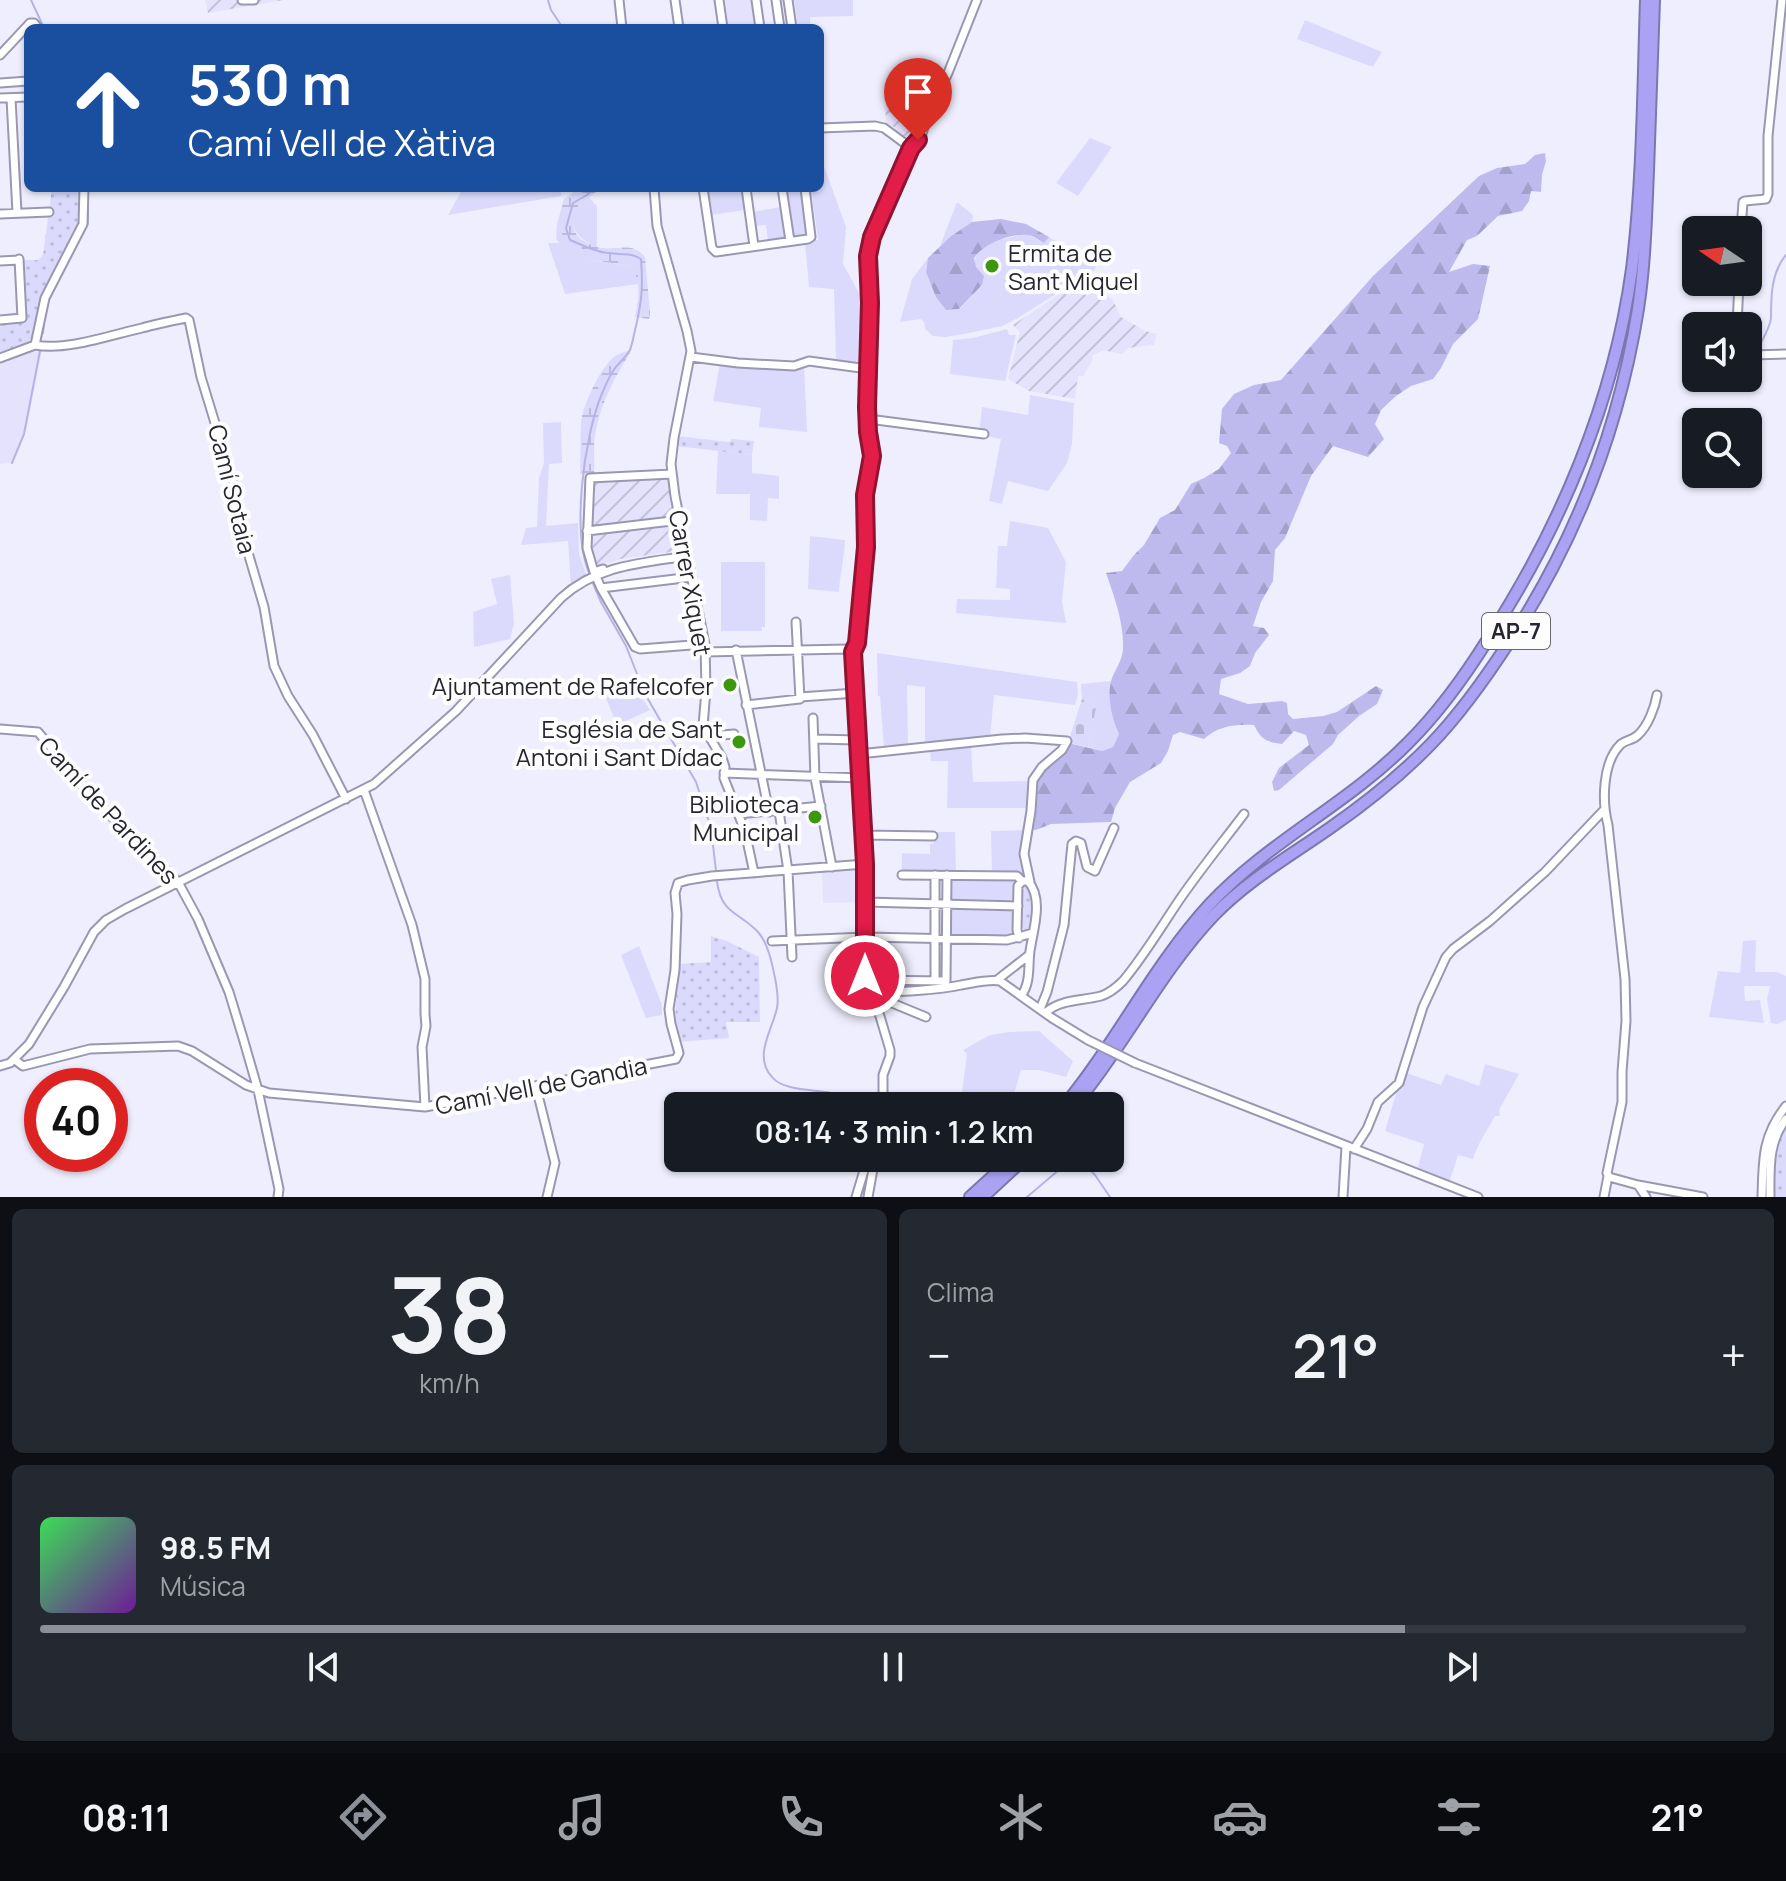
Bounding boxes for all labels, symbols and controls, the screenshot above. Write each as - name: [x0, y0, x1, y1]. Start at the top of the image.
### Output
- text: 530 m: [188, 45, 352, 122]
- icon: ahead: [56, 56, 160, 160]
- pin: [884, 58, 952, 140]
- icon: arrive: [896, 70, 940, 114]
- text: Camí Vell de Xàtiva: [188, 118, 496, 167]
- north arrow: [1682, 216, 1762, 296]
- map controls: [1682, 216, 1762, 488]
- place label: Ermita de Sant Miquel: [1008, 236, 1139, 297]
- marker: Ermita de Sant Miquel: [983, 257, 1001, 275]
- button: sound: [1682, 312, 1762, 392]
- button: search: [1682, 408, 1762, 488]
- street label: Camí Sotaia: [201, 421, 265, 557]
- street label: Carrer Xiquet: [662, 508, 720, 658]
- road number: AP-7: [1482, 613, 1550, 649]
- place label: Ajuntament de Rafelcofer: [432, 669, 714, 702]
- marker: Ajuntament de Rafelcofer: [721, 676, 739, 694]
- place label: Església de Sant Antoni i Sant Dídac: [516, 712, 723, 773]
- street label: Camí de Pardines: [32, 729, 186, 891]
- marker: Església de Sant Antoni i Sant Dídac: [730, 733, 748, 751]
- place label: Biblioteca Municipal: [689, 787, 799, 848]
- marker: Biblioteca Municipal: [806, 808, 824, 826]
- position arrow: [823, 934, 907, 1018]
- street label: Camí Vell de Gandia: [432, 1048, 650, 1122]
- speed limit sign: 40: [24, 1068, 128, 1172]
- text: 08:14 · 3 min · 1.2 km: [755, 1111, 1033, 1152]
- text: 38: [387, 1242, 512, 1384]
- text: Clima: [927, 1274, 994, 1310]
- text: 21°: [1292, 1314, 1379, 1396]
- text: −: [927, 1325, 951, 1385]
- text: +: [1721, 1325, 1746, 1385]
- text: km/h: [419, 1365, 480, 1401]
- text: 98.5 FM: [160, 1527, 271, 1568]
- text: Música: [160, 1568, 246, 1604]
- icon: previous: [302, 1645, 346, 1689]
- icon: pause: [871, 1645, 915, 1689]
- icon: next: [1440, 1645, 1484, 1689]
- icon: directions: [335, 1789, 391, 1845]
- icon: music: [554, 1789, 610, 1845]
- icon: phone: [773, 1789, 829, 1845]
- icon: climate: [993, 1789, 1049, 1845]
- icon: car: [1212, 1789, 1268, 1845]
- icon: filters: [1431, 1789, 1487, 1845]
- text: 08:11: [82, 1793, 171, 1842]
- text: 21°: [1651, 1793, 1704, 1842]

